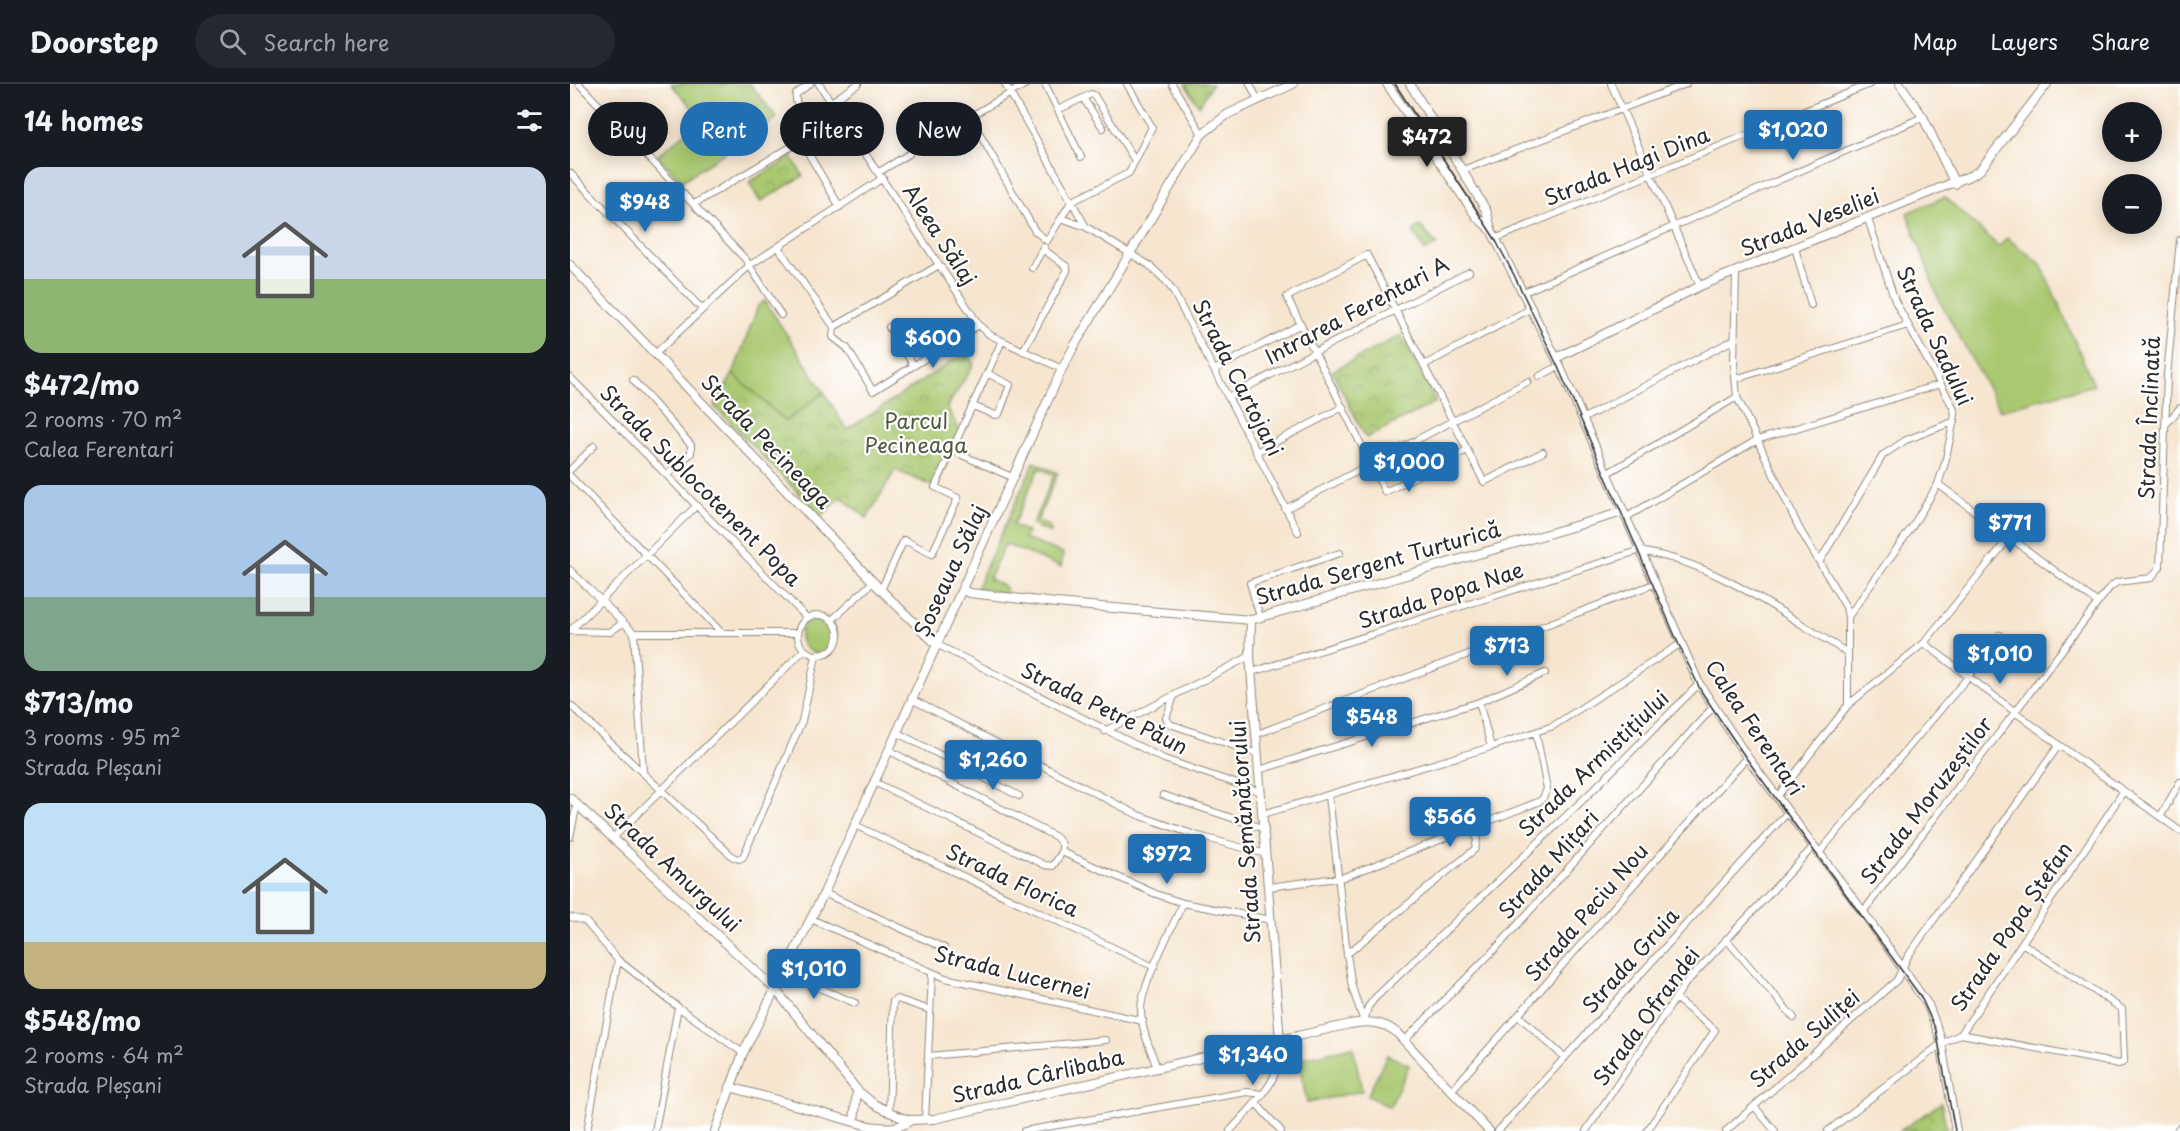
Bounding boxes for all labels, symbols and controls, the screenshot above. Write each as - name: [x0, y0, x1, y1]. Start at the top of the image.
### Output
- search box: [195, 14, 615, 68]
- text: Doorstep: [30, 20, 159, 63]
- icon: search: [216, 25, 249, 58]
- text: Search here: [264, 25, 389, 58]
- text: Map: [1913, 25, 1957, 57]
- text: Layers: [1990, 25, 2058, 57]
- text: Share: [2091, 25, 2150, 57]
- text: 14 homes: [24, 101, 143, 140]
- chip: Buy: [588, 102, 668, 156]
- chip: Rent: [680, 102, 768, 156]
- chip: Filters: [780, 102, 884, 156]
- chip: New: [896, 102, 982, 156]
- map controls: [2102, 102, 2162, 234]
- button: +: [2102, 102, 2162, 162]
- icon: filters: [513, 104, 546, 137]
- pin: $1,020: [1744, 110, 1842, 161]
- text: $1,020: [1758, 114, 1828, 144]
- pin: $472: [1391, 117, 1463, 168]
- street label: Strada Hagi Dina: [1539, 117, 1715, 213]
- text: $472: [1402, 121, 1452, 151]
- button: −: [2102, 174, 2162, 234]
- street label: Aleea Sălaj: [896, 177, 986, 291]
- street label: Strada Veseliei: [1735, 179, 1884, 264]
- pin: $948: [609, 182, 681, 233]
- text: $948: [619, 186, 671, 216]
- icon: home: [231, 206, 339, 314]
- street label: Intrarea Ferentari A: [1258, 247, 1454, 371]
- street label: Strada Sadului: [1889, 260, 1982, 410]
- street label: Strada Cartojani: [1185, 293, 1292, 461]
- pin: $600: [897, 318, 969, 369]
- text: $600: [905, 322, 961, 352]
- street label: Strada Înclinată: [2129, 335, 2167, 500]
- text: $472/mo: [24, 365, 139, 404]
- street label: Strada Pecineaga: [694, 366, 841, 516]
- street label: Strada Sublocotenent Popa: [593, 376, 810, 593]
- text: 2 rooms · 70 m²: [24, 404, 182, 434]
- park label: Parcul Pecineaga: [865, 404, 968, 460]
- text: Calea Ferentari: [24, 434, 174, 464]
- pin: $1,000: [1360, 442, 1458, 493]
- text: $1,000: [1373, 446, 1445, 476]
- street label: Șoseaua Sălaj: [905, 499, 994, 642]
- pin: $771: [1974, 503, 2046, 554]
- text: $771: [1988, 507, 2032, 537]
- street label: Strada Sergent Turturică: [1251, 511, 1505, 612]
- icon: home: [231, 524, 339, 632]
- street label: Strada Popa Nae: [1354, 552, 1527, 636]
- pin: $713: [1471, 626, 1543, 677]
- text: $713: [1484, 630, 1530, 660]
- pin: $1,010: [1951, 634, 2049, 685]
- text: $1,010: [1967, 638, 2033, 668]
- street label: Strada Petre Păun: [1016, 653, 1194, 762]
- street label: Calea Ferentari: [1698, 653, 1813, 801]
- street label: Strada Armistițiului: [1510, 682, 1675, 843]
- text: $713/mo: [24, 683, 133, 722]
- pin: $548: [1336, 697, 1408, 748]
- text: $548: [1346, 701, 1398, 731]
- street label: Strada Moruzeștilor: [1852, 709, 1999, 890]
- street label: Strada Semănătorului: [1220, 719, 1268, 945]
- text: 3 rooms · 95 m²: [24, 722, 181, 752]
- pin: $1,260: [944, 740, 1042, 791]
- text: $1,260: [959, 744, 1027, 774]
- text: Strada Pleșani: [24, 752, 162, 782]
- street label: Strada Amurgului: [598, 794, 749, 939]
- pin: $566: [1414, 797, 1486, 848]
- text: $566: [1424, 801, 1476, 831]
- street label: Strada Mițari: [1490, 802, 1605, 925]
- street label: Strada Florica: [941, 834, 1085, 924]
- pin: $972: [1131, 834, 1203, 885]
- street label: Strada Peciu Nou: [1516, 835, 1655, 988]
- street label: Strada Popa Ștefan: [1942, 835, 2079, 1017]
- text: $972: [1142, 838, 1192, 868]
- icon: home: [231, 842, 339, 950]
- street label: Strada Gruia: [1573, 900, 1686, 1020]
- street label: Strada Lucernei: [931, 936, 1094, 1006]
- street label: Strada Ofrandei: [1584, 940, 1707, 1092]
- pin: $1,010: [765, 949, 863, 1000]
- text: $1,010: [781, 953, 847, 983]
- street label: Strada Suliței: [1741, 980, 1866, 1095]
- text: $548/mo: [24, 1001, 141, 1040]
- pin: $1,340: [1204, 1035, 1302, 1086]
- text: $1,340: [1218, 1039, 1288, 1069]
- text: 2 rooms · 64 m²: [24, 1040, 184, 1070]
- street label: Strada Cârlibaba: [948, 1040, 1128, 1110]
- text: Strada Pleșani: [24, 1070, 162, 1100]

